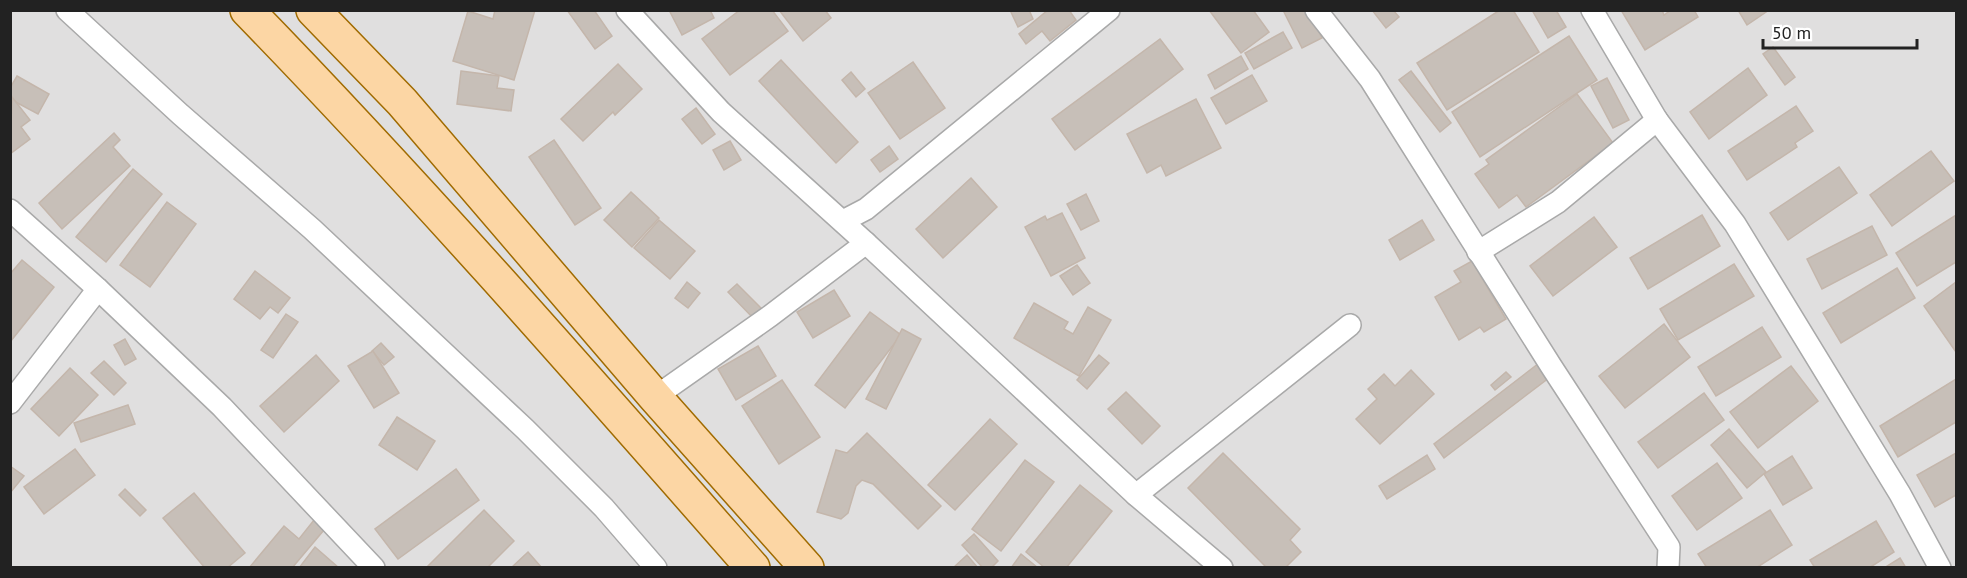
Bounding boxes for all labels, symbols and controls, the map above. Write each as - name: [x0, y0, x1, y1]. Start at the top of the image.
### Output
- scale bar: [1763, 12, 1918, 50]
- text: 50 m: [1772, 21, 1811, 44]

